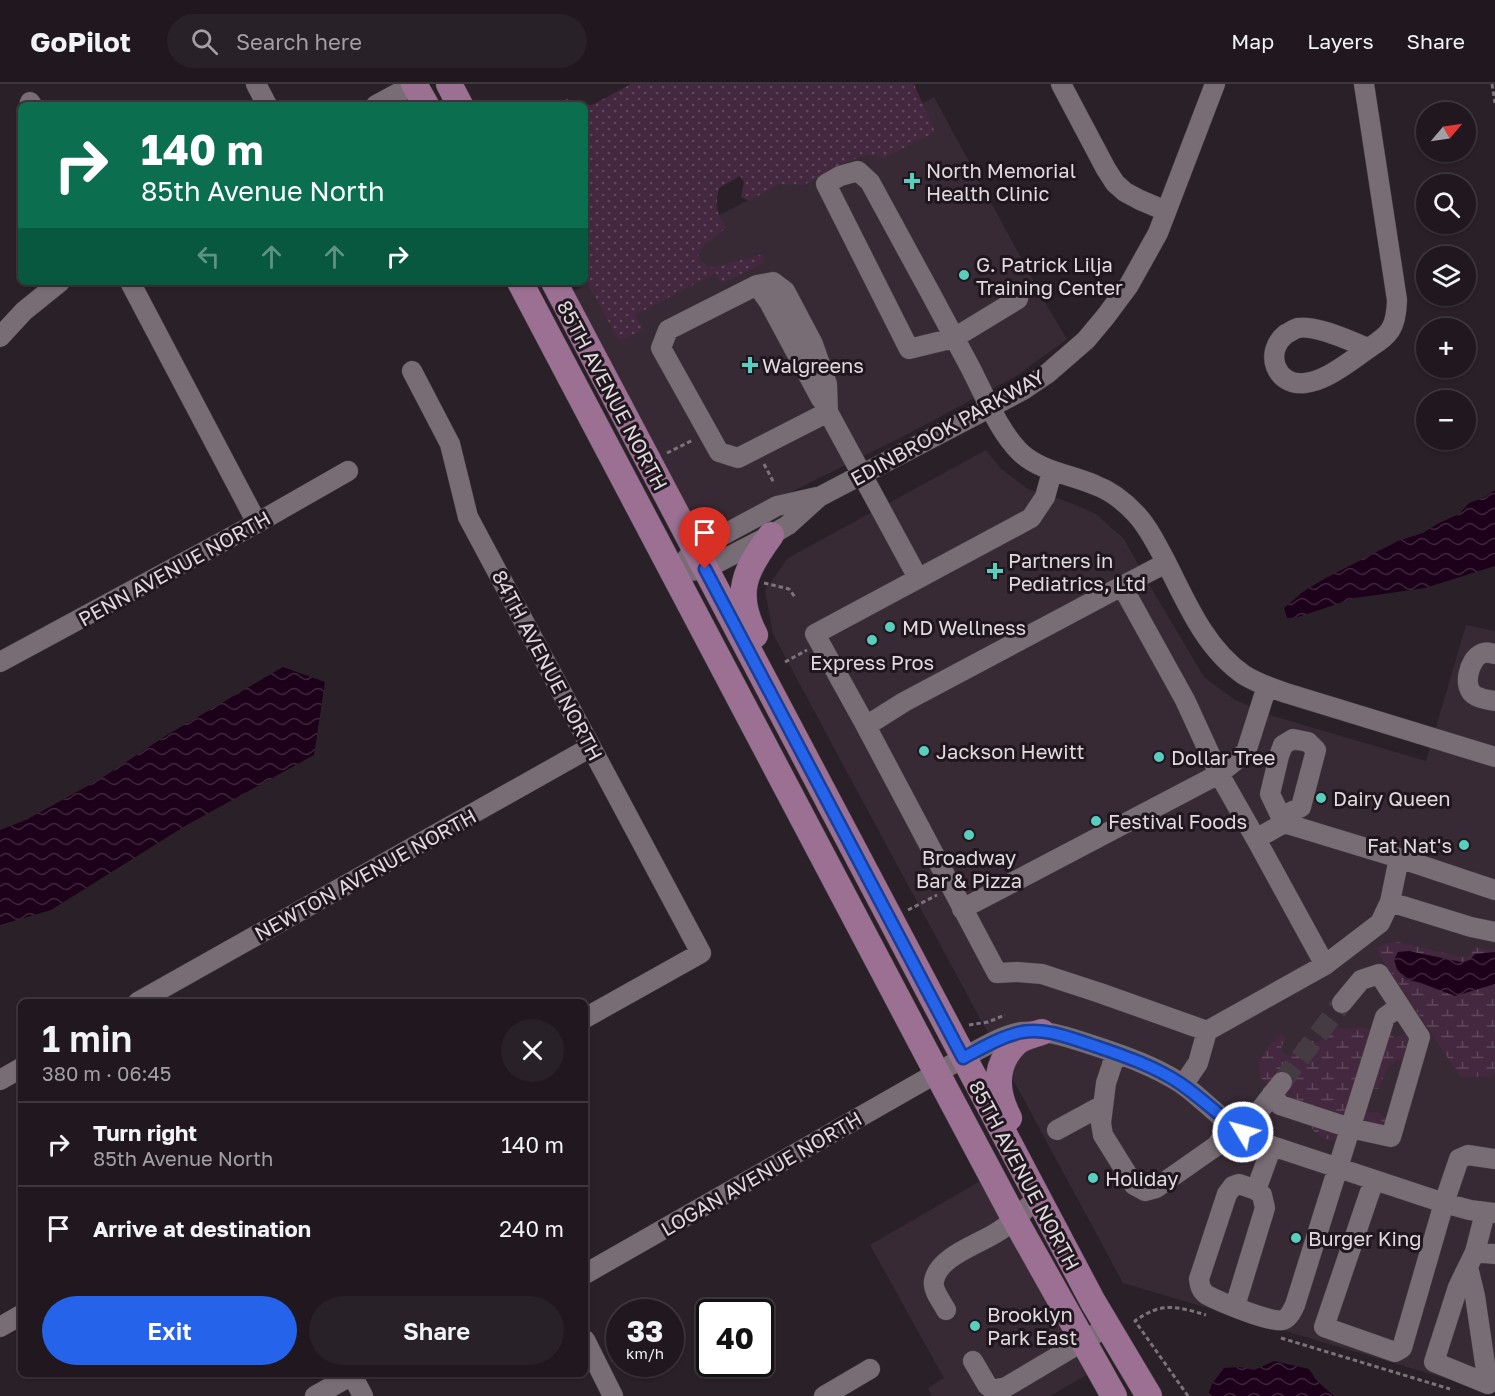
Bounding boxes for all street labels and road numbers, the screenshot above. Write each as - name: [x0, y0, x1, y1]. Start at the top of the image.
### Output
- street label: 85TH AVENUE NORTH: [553, 296, 673, 494]
- street label: EDINBROOK PARKWAY: [846, 364, 1048, 490]
- street label: PENN AVENUE NORTH: [74, 505, 274, 631]
- street label: 84TH AVENUE NORTH: [488, 566, 608, 764]
- street label: NEWTON AVENUE NORTH: [250, 803, 480, 945]
- street label: 85TH AVENUE NORTH: [965, 1076, 1085, 1274]
- street label: LOGAN AVENUE NORTH: [656, 1106, 866, 1240]

